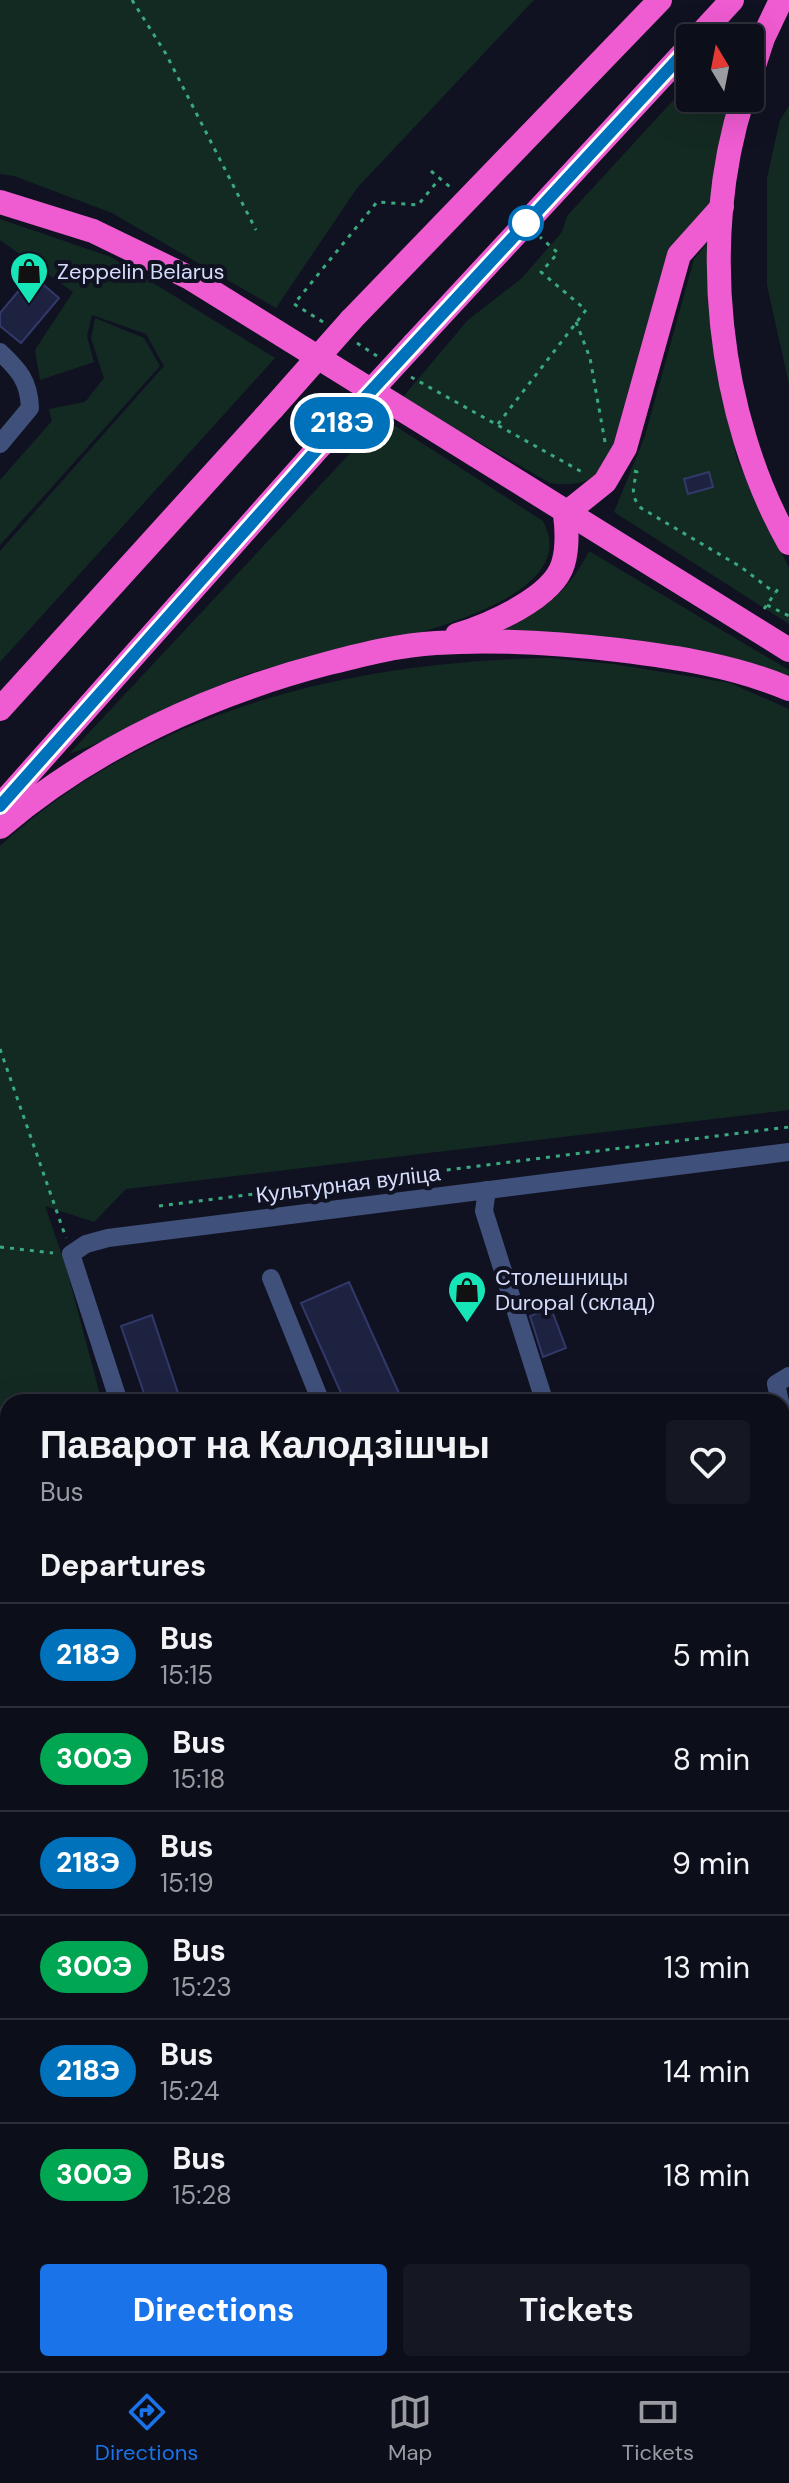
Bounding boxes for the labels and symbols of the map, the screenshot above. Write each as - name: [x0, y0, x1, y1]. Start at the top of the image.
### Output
- north arrow: [676, 24, 764, 112]
- unlabelled marker: [509, 206, 543, 240]
- shop icon: Zeppelin Belarus: [8, 250, 50, 305]
- place label: Zeppelin Belarus: [57, 257, 225, 286]
- line badge: 218Э: [286, 397, 398, 449]
- street label: Культурная вуліца: [254, 1158, 443, 1210]
- place label: Столешницы Duropal (склад): [495, 1263, 655, 1317]
- shop icon: Столешницы Duropal (склад): [446, 1269, 488, 1324]

